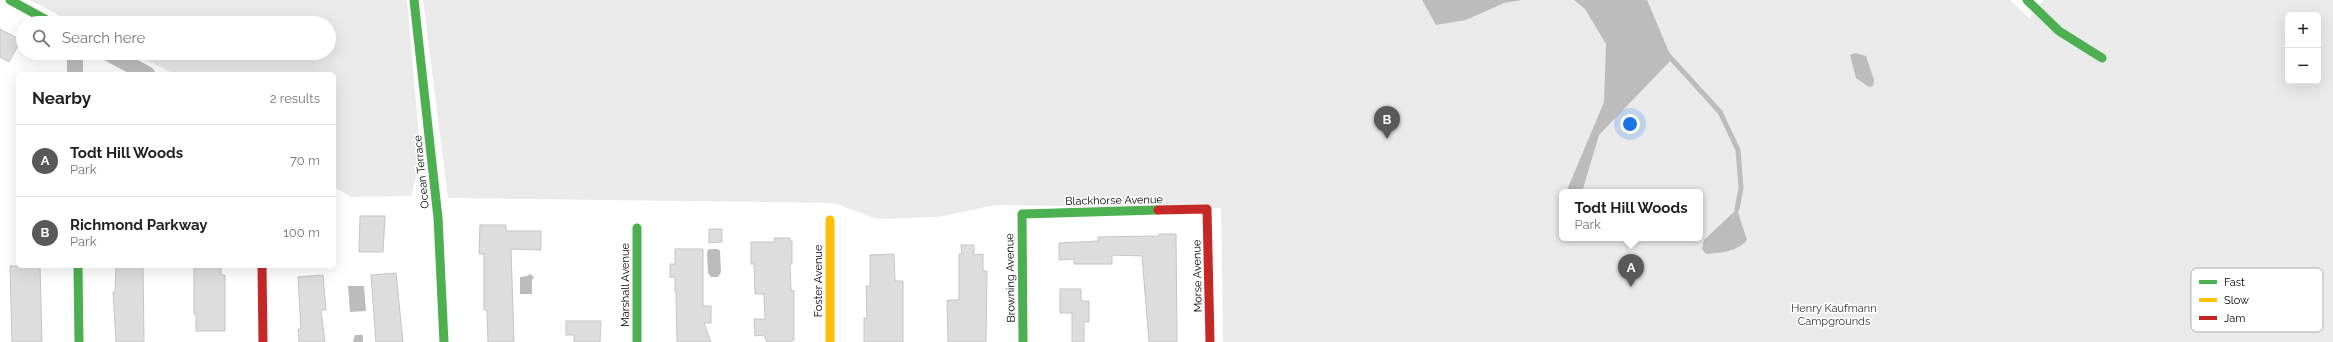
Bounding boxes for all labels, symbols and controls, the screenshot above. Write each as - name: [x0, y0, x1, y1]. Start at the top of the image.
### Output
- map controls: [2285, 12, 2321, 84]
- button: +: [2285, 12, 2321, 48]
- search box: [16, 16, 336, 60]
- icon: search: [30, 27, 52, 49]
- text: Search here: [62, 29, 145, 47]
- button: −: [2285, 48, 2321, 84]
- text: Nearby: [32, 88, 91, 108]
- text: 2 results: [270, 91, 320, 106]
- pin: B: [1374, 106, 1400, 139]
- your location: [1620, 114, 1640, 134]
- street label: Ocean Terrace: [411, 134, 432, 209]
- text: Todt Hill Woods: [70, 144, 183, 162]
- text: A: [41, 153, 49, 168]
- text: 70 m: [290, 153, 320, 168]
- text: Park: [70, 162, 97, 177]
- popup: [1559, 189, 1703, 241]
- street label: Blackhorse Avenue: [1065, 193, 1164, 208]
- text: Todt Hill Woods: [1574, 199, 1688, 217]
- text: Richmond Parkway: [70, 216, 208, 234]
- text: Park: [1574, 217, 1601, 232]
- text: B: [41, 225, 49, 240]
- text: 100 m: [283, 225, 320, 240]
- street label: Browning Avenue: [1003, 233, 1018, 323]
- text: Park: [70, 234, 97, 249]
- street label: Morse Avenue: [1190, 239, 1205, 312]
- street label: Marshall Avenue: [619, 243, 632, 327]
- street label: Foster Avenue: [812, 244, 825, 317]
- pin: A: [1618, 254, 1644, 287]
- legend: [2191, 268, 2323, 332]
- text: Fast: [2224, 276, 2245, 289]
- text: Slow: [2224, 294, 2249, 307]
- park label: Henry Kaufmann Campgrounds: [1791, 302, 1877, 328]
- text: Jam: [2224, 312, 2245, 325]

